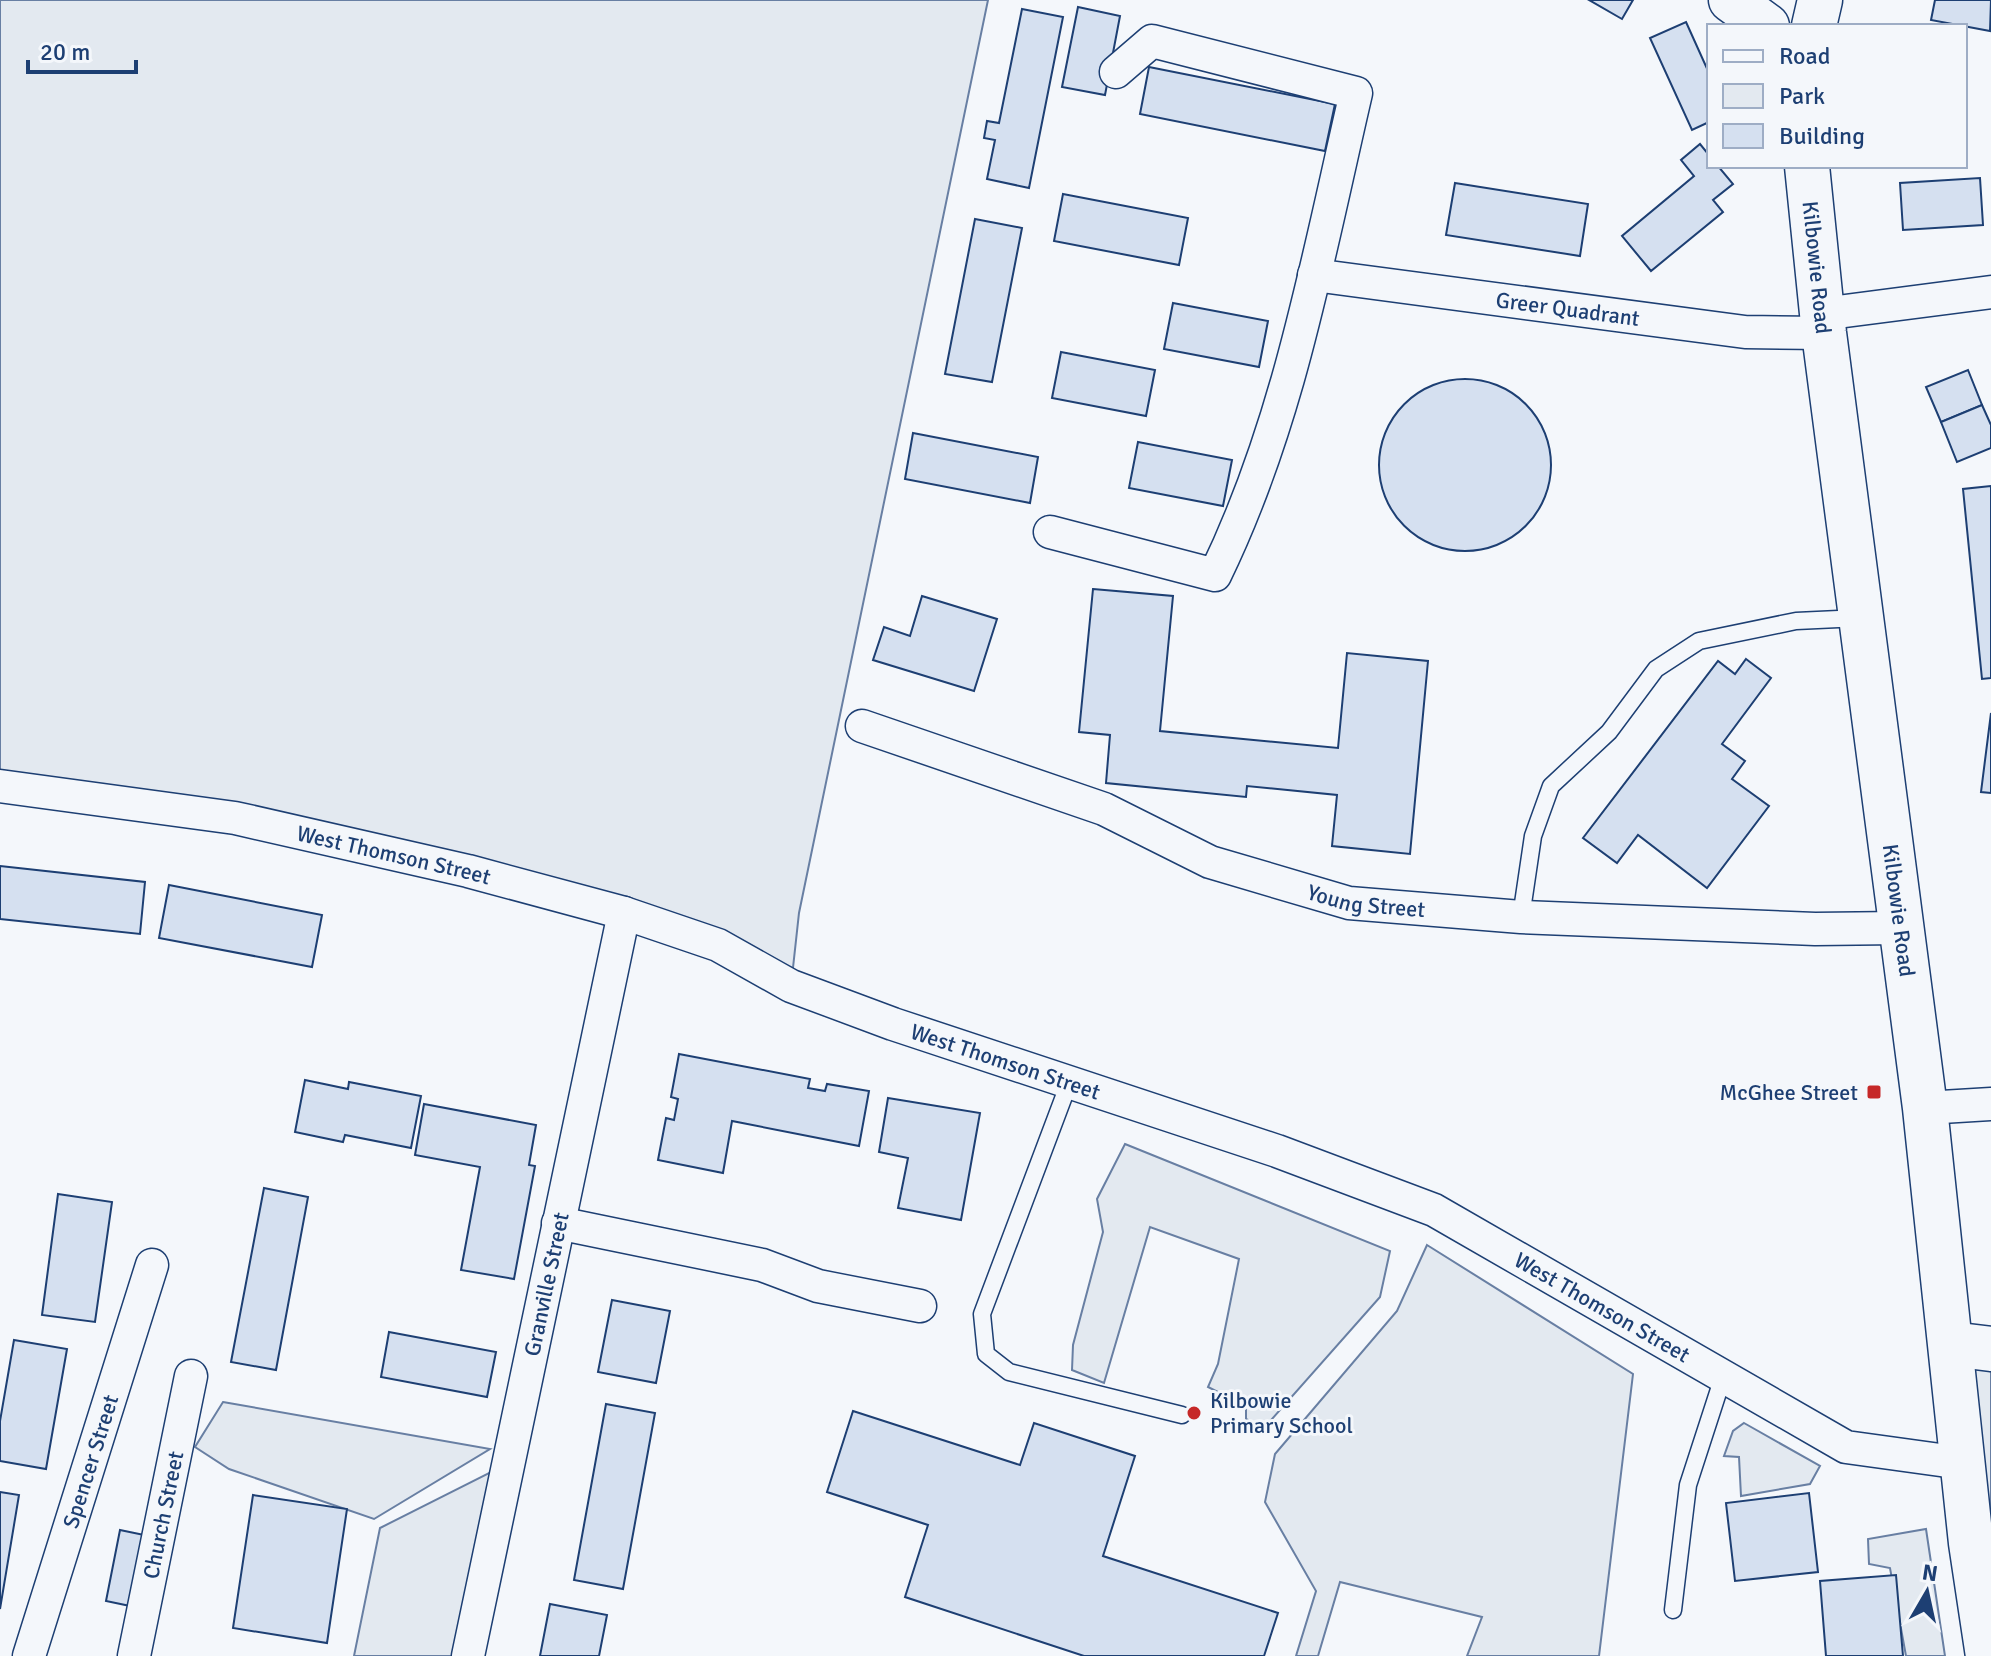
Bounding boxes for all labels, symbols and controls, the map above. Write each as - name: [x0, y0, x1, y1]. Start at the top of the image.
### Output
- scale bar: [28, 24, 136, 74]
- legend: [1707, 24, 1967, 168]
- text: 20 m: [40, 37, 90, 67]
- text: Road: [1779, 41, 1830, 71]
- text: Park: [1779, 81, 1825, 111]
- text: Building: [1779, 121, 1865, 151]
- street label: Kilbowie Road: [1797, 200, 1838, 335]
- street label: Greer Quadrant: [1494, 286, 1642, 331]
- street label: West Thomson Street: [294, 819, 494, 890]
- street label: Kilbowie Road: [1877, 842, 1921, 978]
- street label: Young Street: [1304, 878, 1426, 923]
- street label: West Thomson Street: [907, 1017, 1104, 1105]
- place label: McGhee Street: [1720, 1079, 1858, 1106]
- marker: McGhee Street: [1865, 1083, 1883, 1101]
- street label: Granville Street: [518, 1209, 574, 1358]
- street label: West Thomson Street: [1510, 1246, 1695, 1368]
- place label: Kilbowie Primary School: [1210, 1387, 1353, 1439]
- street label: Spencer Street: [57, 1391, 124, 1532]
- marker: Kilbowie Primary School: [1185, 1404, 1203, 1422]
- street label: Church Street: [137, 1448, 189, 1581]
- north arrow: [1887, 1552, 1967, 1632]
- text: N: [1920, 1558, 1940, 1587]

